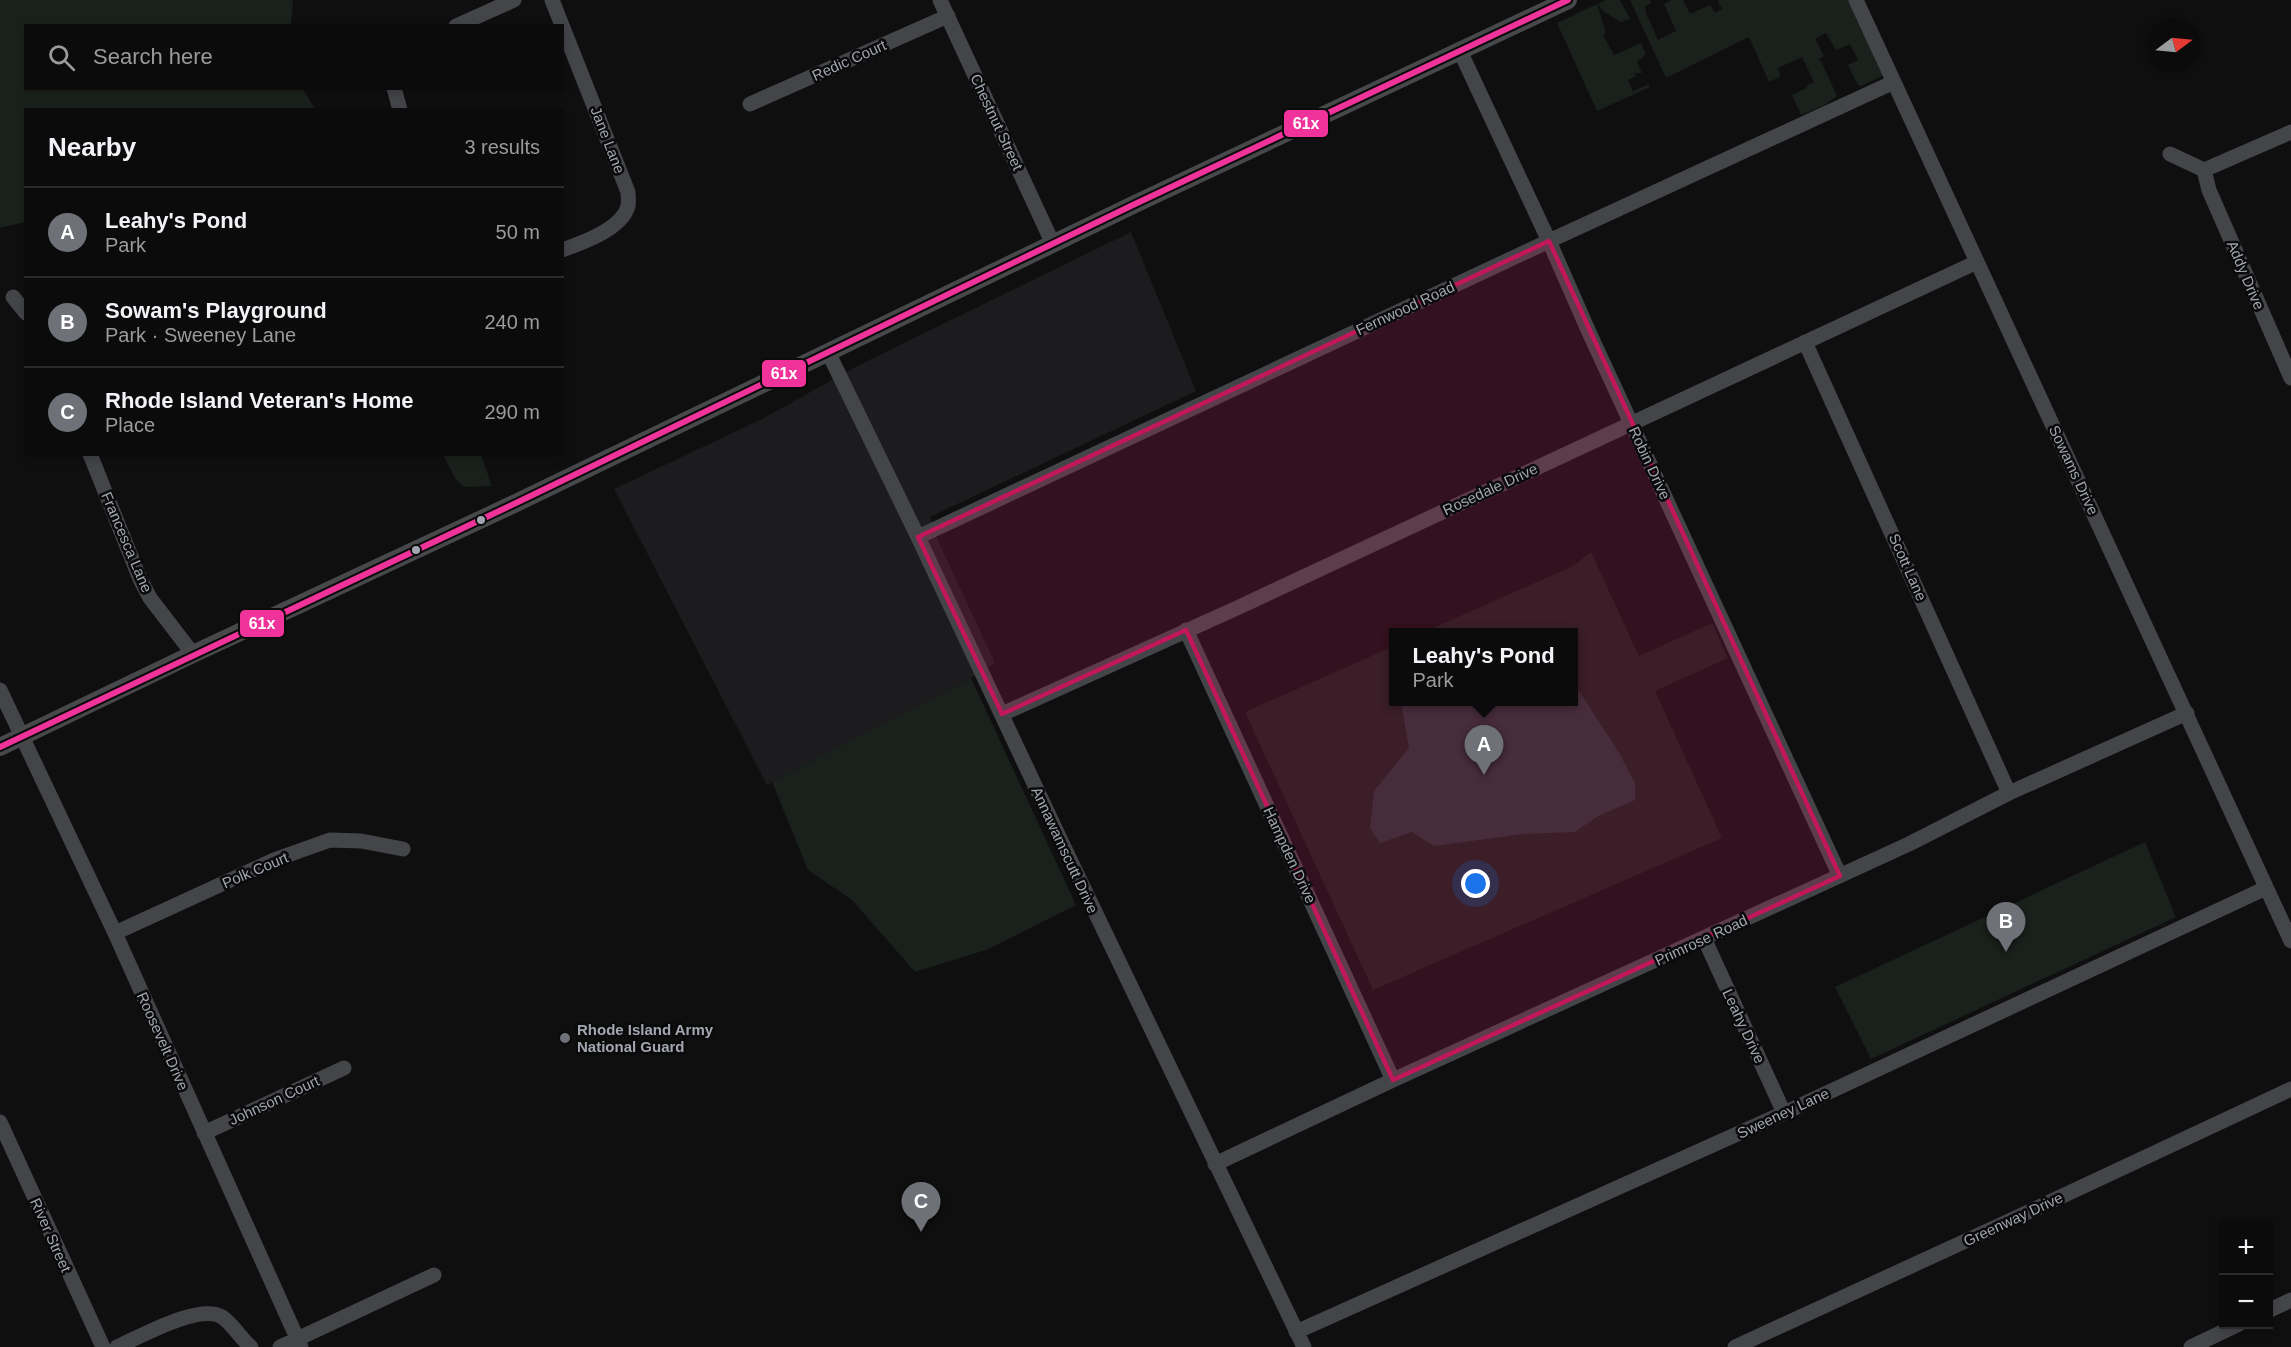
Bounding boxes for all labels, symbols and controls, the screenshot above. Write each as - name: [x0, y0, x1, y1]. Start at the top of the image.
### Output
- north arrow: [2147, 18, 2201, 72]
- search box: [24, 24, 564, 90]
- street label: Redic Court: [809, 36, 889, 84]
- icon: search: [45, 41, 78, 74]
- text: Search here: [93, 44, 213, 69]
- street label: Chestnut Street: [967, 71, 1027, 174]
- street label: Jane Lane: [588, 104, 628, 176]
- line badge: 61x: [1283, 109, 1329, 138]
- text: 61x: [1293, 115, 1319, 132]
- text: Nearby: [48, 132, 136, 162]
- text: 3 results: [464, 136, 540, 158]
- text: Leahy's Pond: [105, 208, 247, 233]
- text: A: [60, 221, 75, 243]
- text: 50 m: [496, 221, 540, 243]
- text: Park: [105, 234, 146, 256]
- street label: Addy Drive: [2224, 238, 2268, 312]
- street label: Fernwood Road: [1353, 278, 1457, 338]
- text: Sowam's Playground: [105, 298, 327, 323]
- text: B: [60, 311, 75, 333]
- text: 240 m: [484, 311, 540, 333]
- text: Park · Sweeney Lane: [105, 324, 296, 346]
- line badge: 61x: [761, 359, 807, 388]
- text: 61x: [771, 365, 797, 382]
- text: Rhode Island Veteran's Home: [105, 388, 413, 413]
- text: C: [60, 401, 75, 423]
- text: 290 m: [484, 401, 540, 423]
- text: Place: [105, 414, 155, 436]
- street label: Sowams Drive: [2046, 423, 2102, 517]
- street label: Robin Drive: [1626, 424, 1674, 502]
- street label: Rosedale Drive: [1440, 460, 1540, 518]
- street label: Francesca Lane: [98, 489, 156, 595]
- unlabelled marker: [475, 514, 487, 526]
- street label: Scott Lane: [1886, 531, 1930, 603]
- unlabelled marker: [410, 544, 422, 556]
- line badge: 61x: [239, 609, 285, 638]
- text: 61x: [249, 615, 275, 632]
- popup: [1389, 628, 1578, 706]
- text: Leahy's Pond: [1412, 643, 1555, 668]
- text: Park: [1412, 669, 1454, 691]
- pin: A: [1464, 726, 1504, 775]
- street label: Annawamscutt Drive: [1028, 784, 1102, 916]
- street label: Hampden Drive: [1260, 804, 1320, 906]
- street label: Polk Court: [219, 848, 291, 892]
- your location: [1461, 869, 1490, 898]
- pin: B: [1986, 902, 2026, 952]
- street label: Primrose Road: [1652, 911, 1750, 969]
- street label: Leahy Drive: [1719, 986, 1769, 1066]
- street label: Roosevelt Drive: [134, 989, 192, 1093]
- place label: Rhode Island Army National Guard: [577, 1021, 714, 1055]
- marker: Rhode Island Army National Guard: [558, 1031, 572, 1045]
- street label: Johnson Court: [226, 1071, 323, 1128]
- street label: Sweeney Lane: [1734, 1084, 1832, 1142]
- pin: C: [902, 1182, 940, 1232]
- street label: Greenway Drive: [1961, 1189, 2065, 1249]
- street label: River Street: [27, 1195, 75, 1275]
- map controls: [2219, 1221, 2273, 1329]
- button: +: [2219, 1221, 2273, 1275]
- button: −: [2219, 1275, 2273, 1329]

